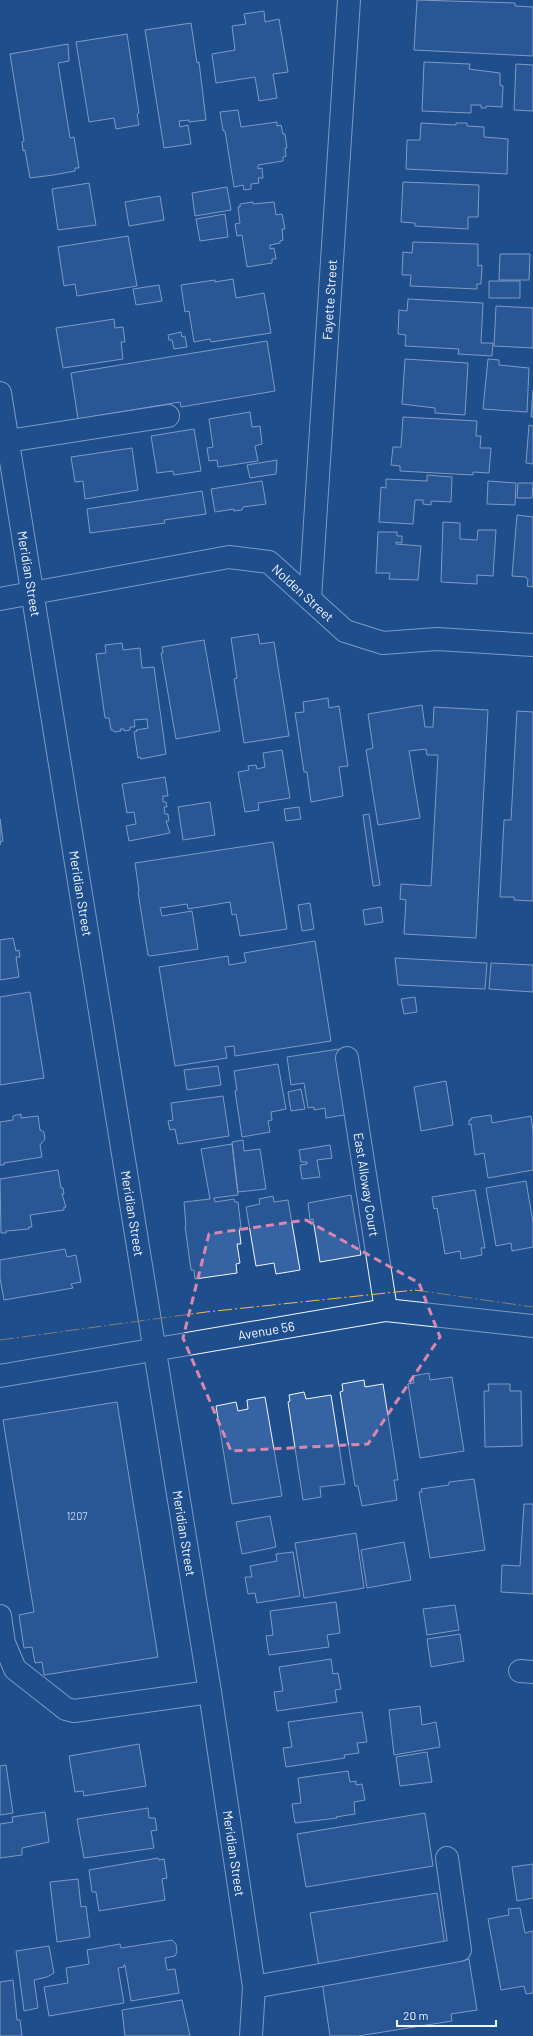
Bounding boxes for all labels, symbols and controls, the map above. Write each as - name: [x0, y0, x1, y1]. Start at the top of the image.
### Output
- street label: Fayette Street: [319, 259, 340, 340]
- street label: Meridian Street: [14, 530, 44, 618]
- street label: Nolden Street: [269, 561, 337, 625]
- street label: Meridian Street: [66, 850, 96, 937]
- street label: East Alloway Court: [351, 1131, 383, 1238]
- street label: Meridian Street: [118, 1169, 147, 1257]
- street label: Avenue 56: [237, 1318, 296, 1343]
- street label: Meridian Street: [170, 1489, 199, 1577]
- house number: 1207: [66, 1509, 88, 1522]
- street label: Meridian Street: [220, 1809, 248, 1897]
- scale bar: [397, 2002, 496, 2028]
- text: 20 m: [403, 2008, 429, 2022]

